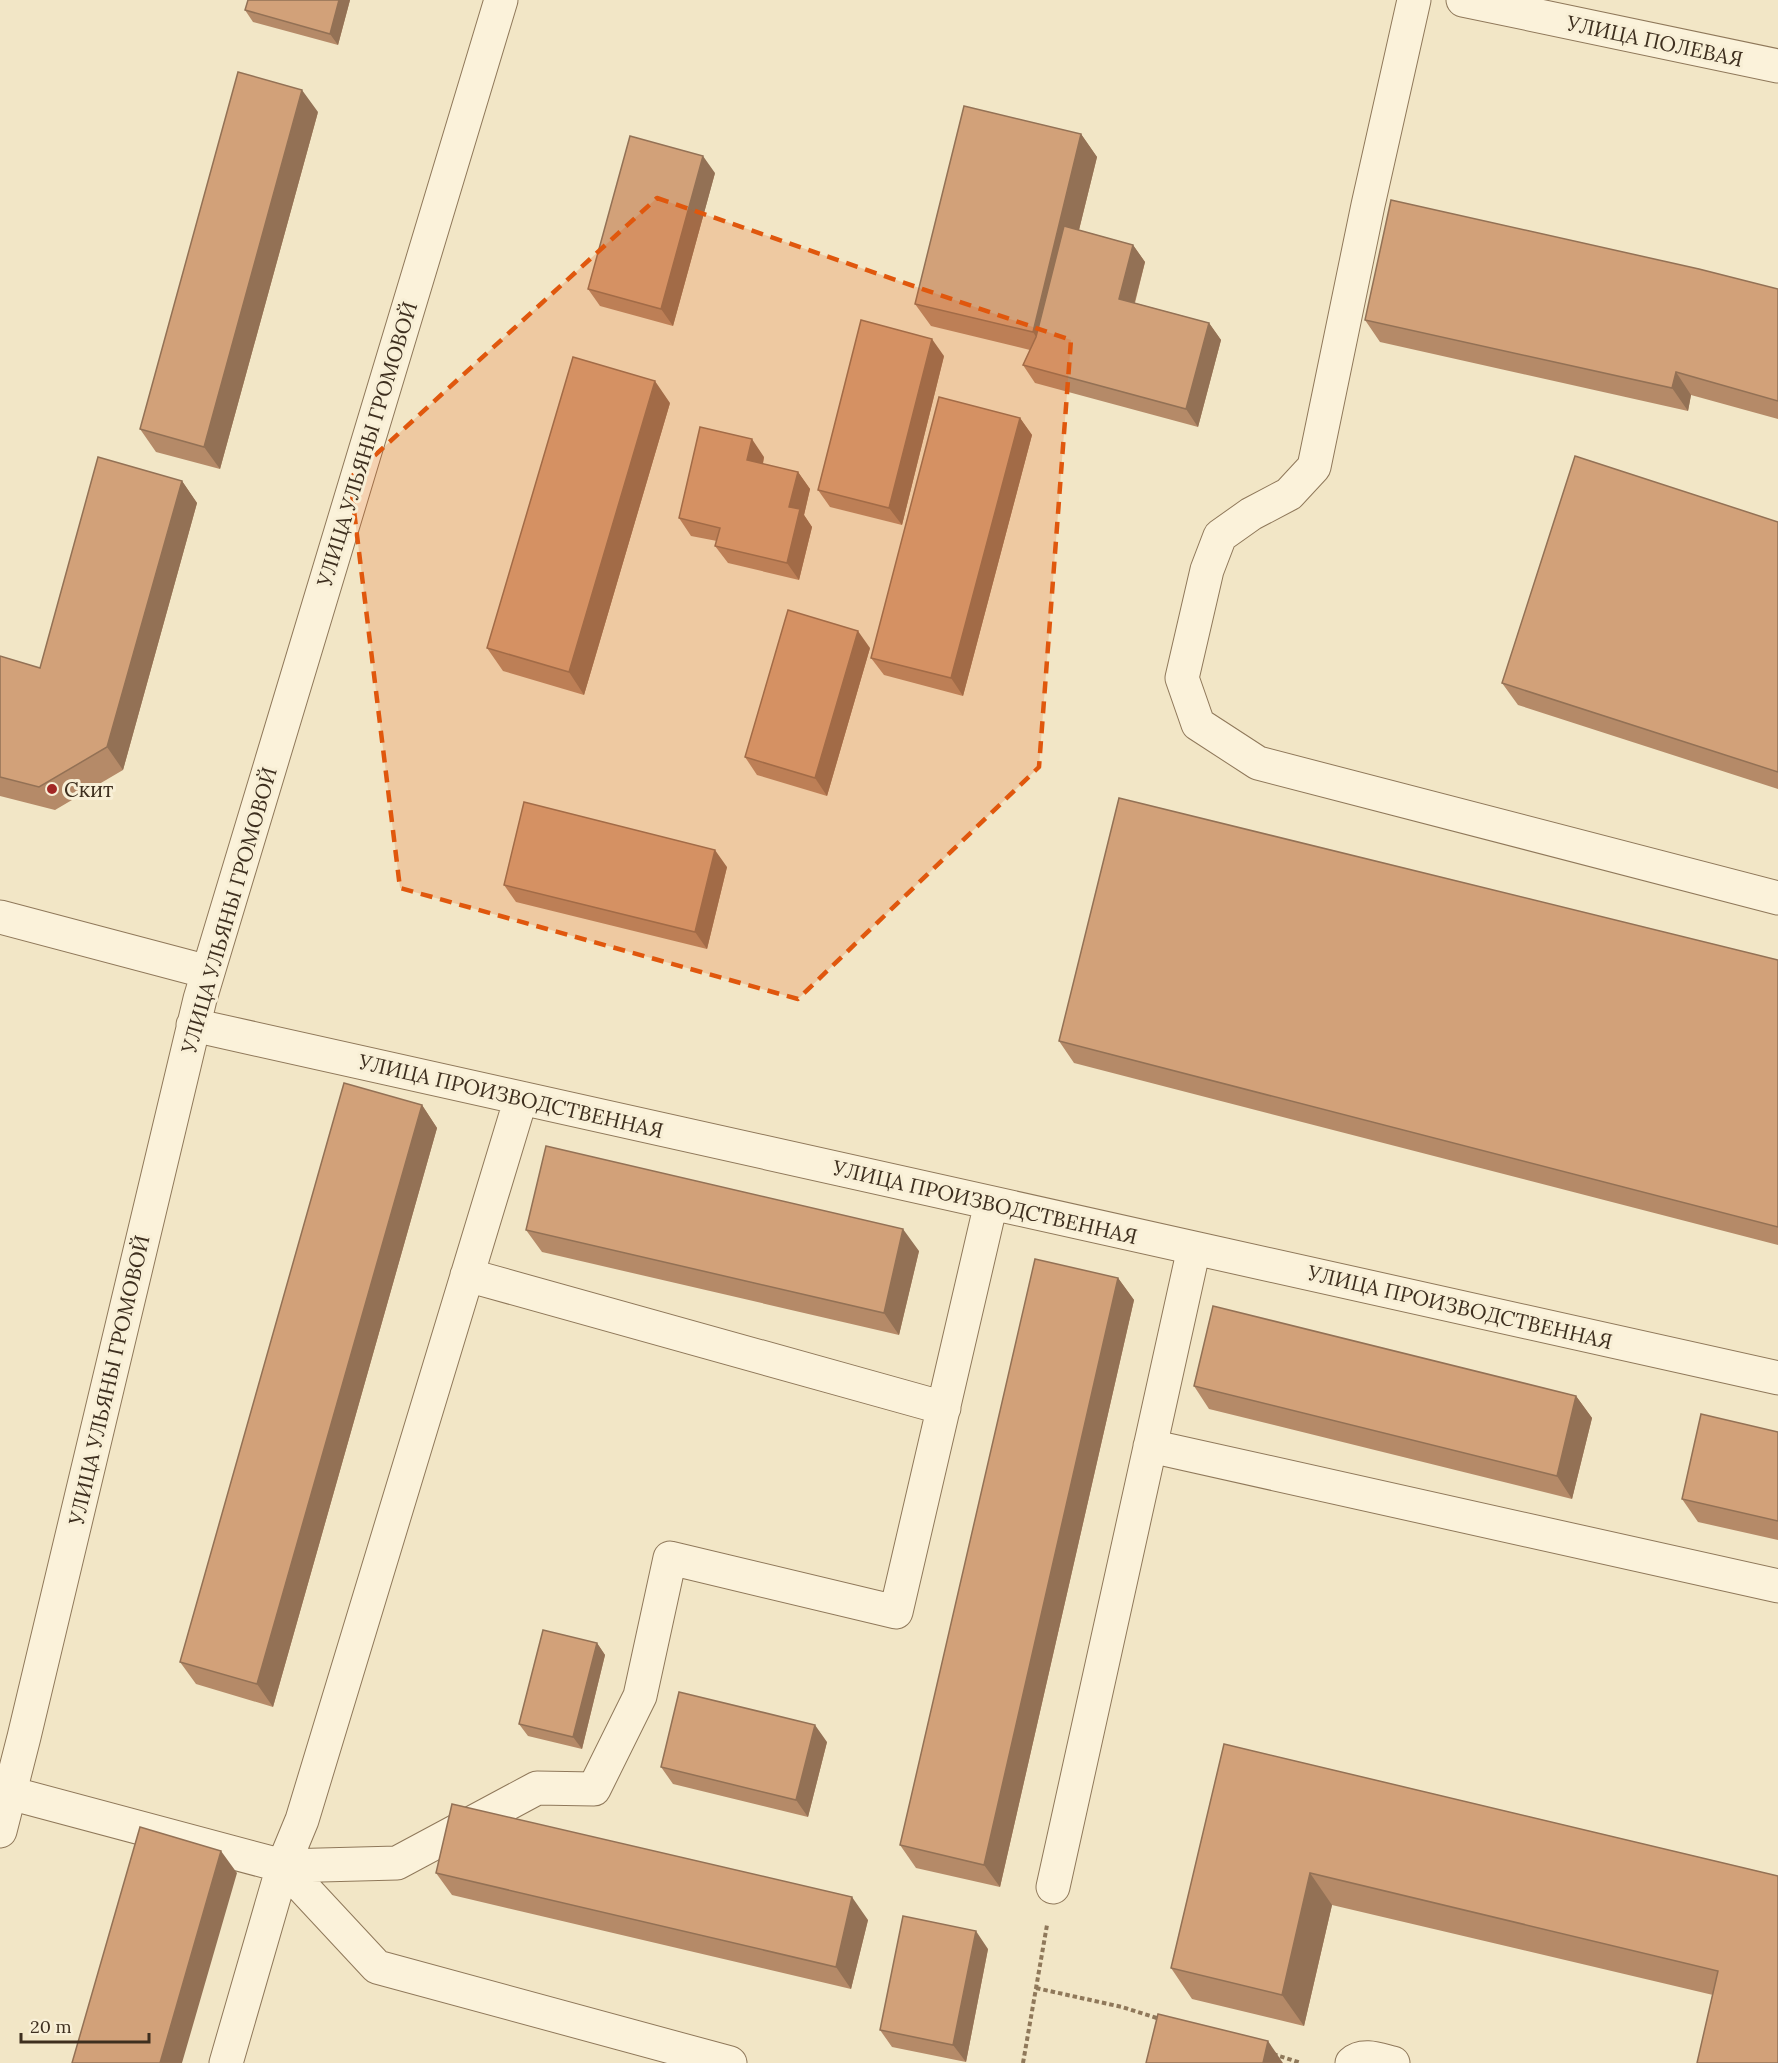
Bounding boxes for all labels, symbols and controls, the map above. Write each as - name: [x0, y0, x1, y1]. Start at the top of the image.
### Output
- street label: УЛИЦА ПОЛЕВАЯ: [1564, 9, 1745, 73]
- street label: УЛИЦА УЛЬЯНЫ ГРОМОВОЙ: [310, 298, 423, 591]
- street label: УЛИЦА УЛЬЯНЫ ГРОМОВОЙ: [175, 764, 283, 1057]
- place label: Скит: [64, 776, 114, 803]
- marker: Скит: [45, 782, 59, 796]
- street label: УЛИЦА ПРОИЗВОДСТВЕННАЯ: [355, 1048, 666, 1144]
- street label: УЛИЦА ПРОИЗВОДСТВЕННАЯ: [829, 1154, 1140, 1250]
- street label: УЛИЦА УЛЬЯНЫ ГРОМОВОЙ: [62, 1232, 156, 1529]
- street label: УЛИЦА ПРОИЗВОДСТВЕННАЯ: [1304, 1259, 1615, 1355]
- scale bar: [21, 2006, 148, 2044]
- text: 20 m: [30, 2015, 72, 2038]

